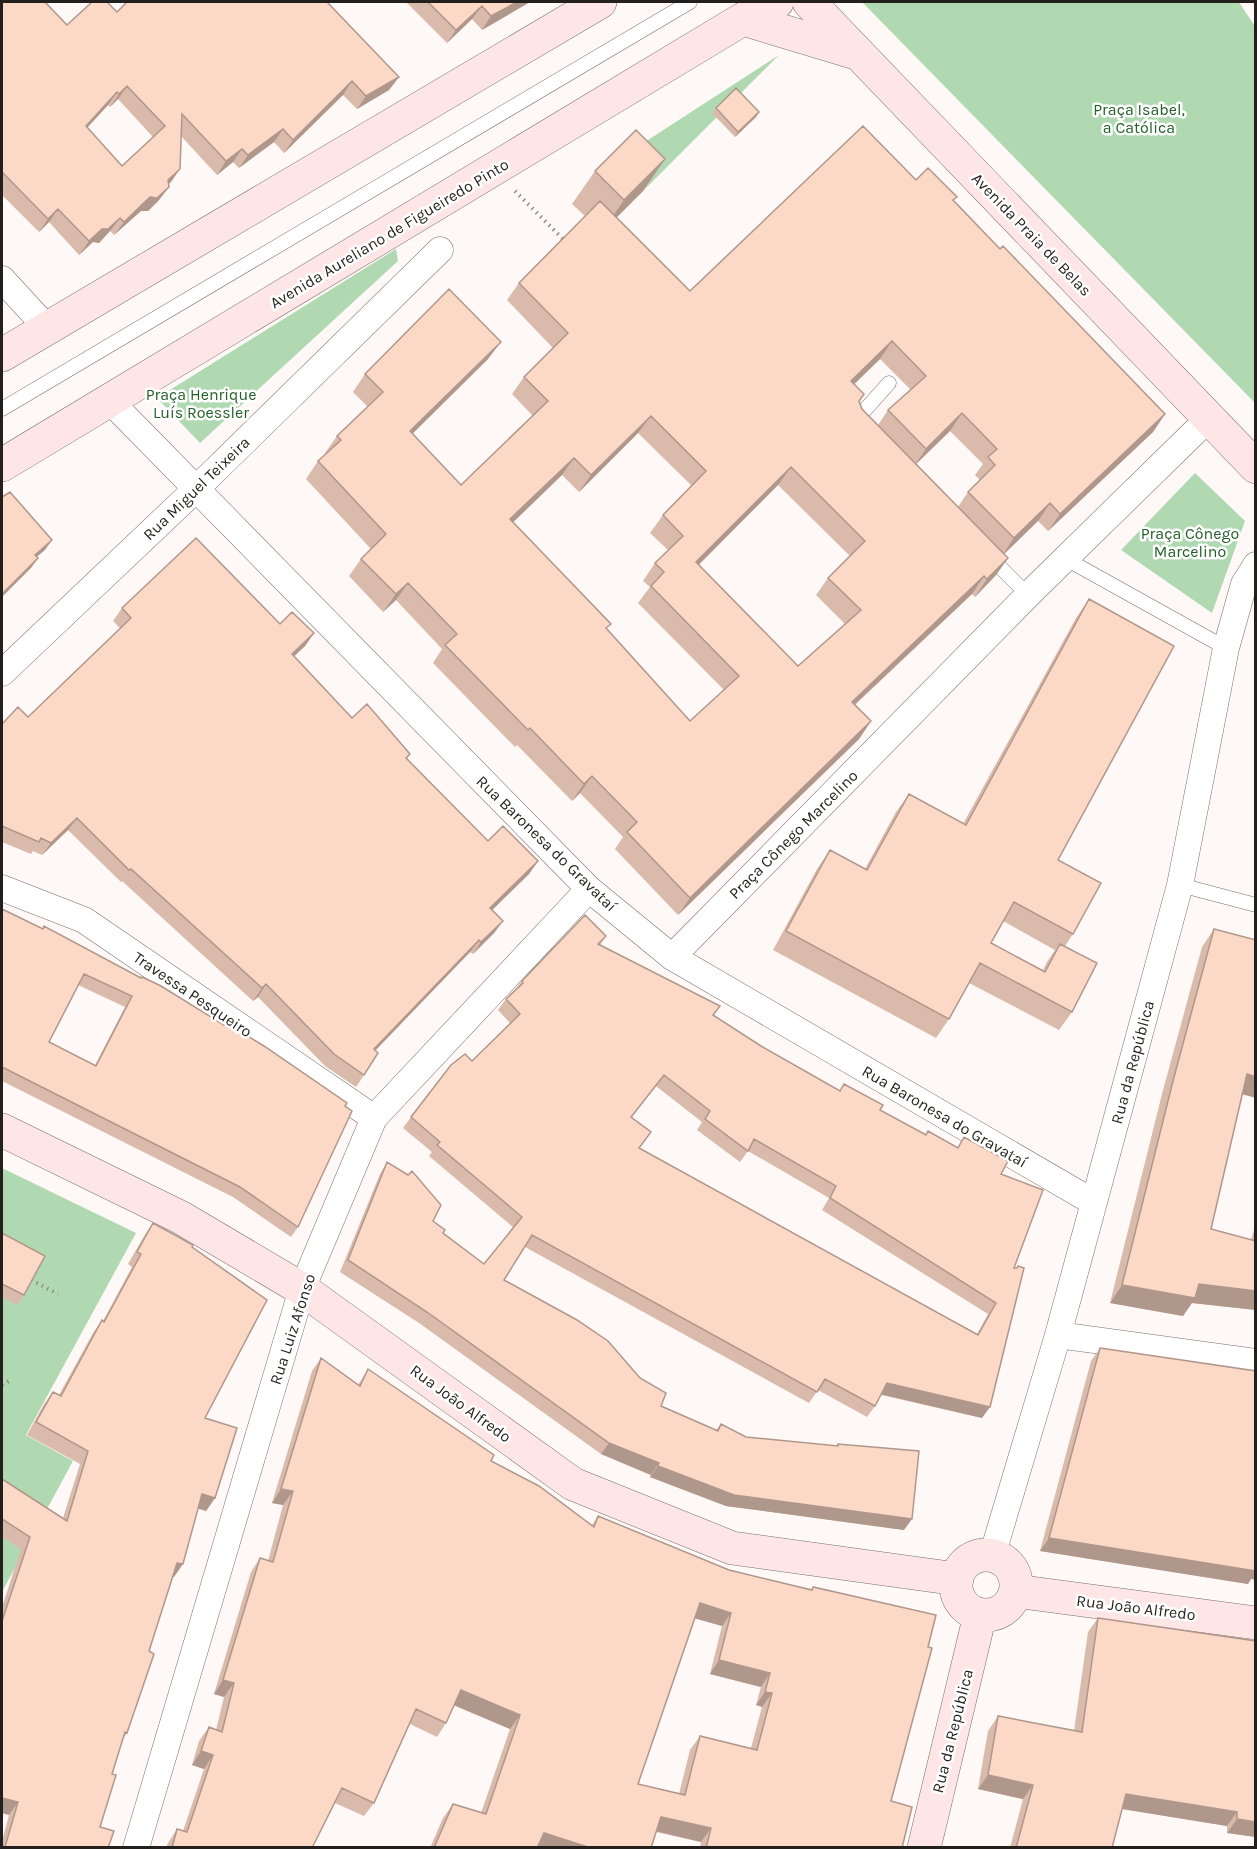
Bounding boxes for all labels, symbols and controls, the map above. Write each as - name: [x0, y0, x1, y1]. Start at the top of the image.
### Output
- park label: Praça Isabel, a Católica: [1093, 100, 1185, 137]
- street label: Avenida Aureliano de Figueiredo Pinto: [266, 154, 512, 312]
- street label: Avenida Praia de Belas: [968, 169, 1095, 300]
- park label: Praça Henrique Luís Roessler: [146, 385, 256, 422]
- street label: Rua Miguel Teixeira: [139, 432, 254, 544]
- park label: Praça Cônego Marcelino: [1141, 524, 1239, 561]
- street label: Praça Cônego Marcelino: [725, 766, 862, 903]
- street label: Rua Baronesa do Gravataí: [473, 771, 621, 916]
- street label: Travessa Pesqueiro: [130, 948, 256, 1041]
- street label: Rua da República: [1107, 998, 1158, 1126]
- street label: Rua Baronesa do Gravataí: [859, 1061, 1031, 1172]
- street label: Rua Luiz Afonso: [266, 1271, 319, 1387]
- street label: Rua João Alfredo: [407, 1360, 515, 1446]
- street label: Rua João Alfredo: [1075, 1591, 1197, 1624]
- street label: Rua da República: [928, 1667, 977, 1795]

